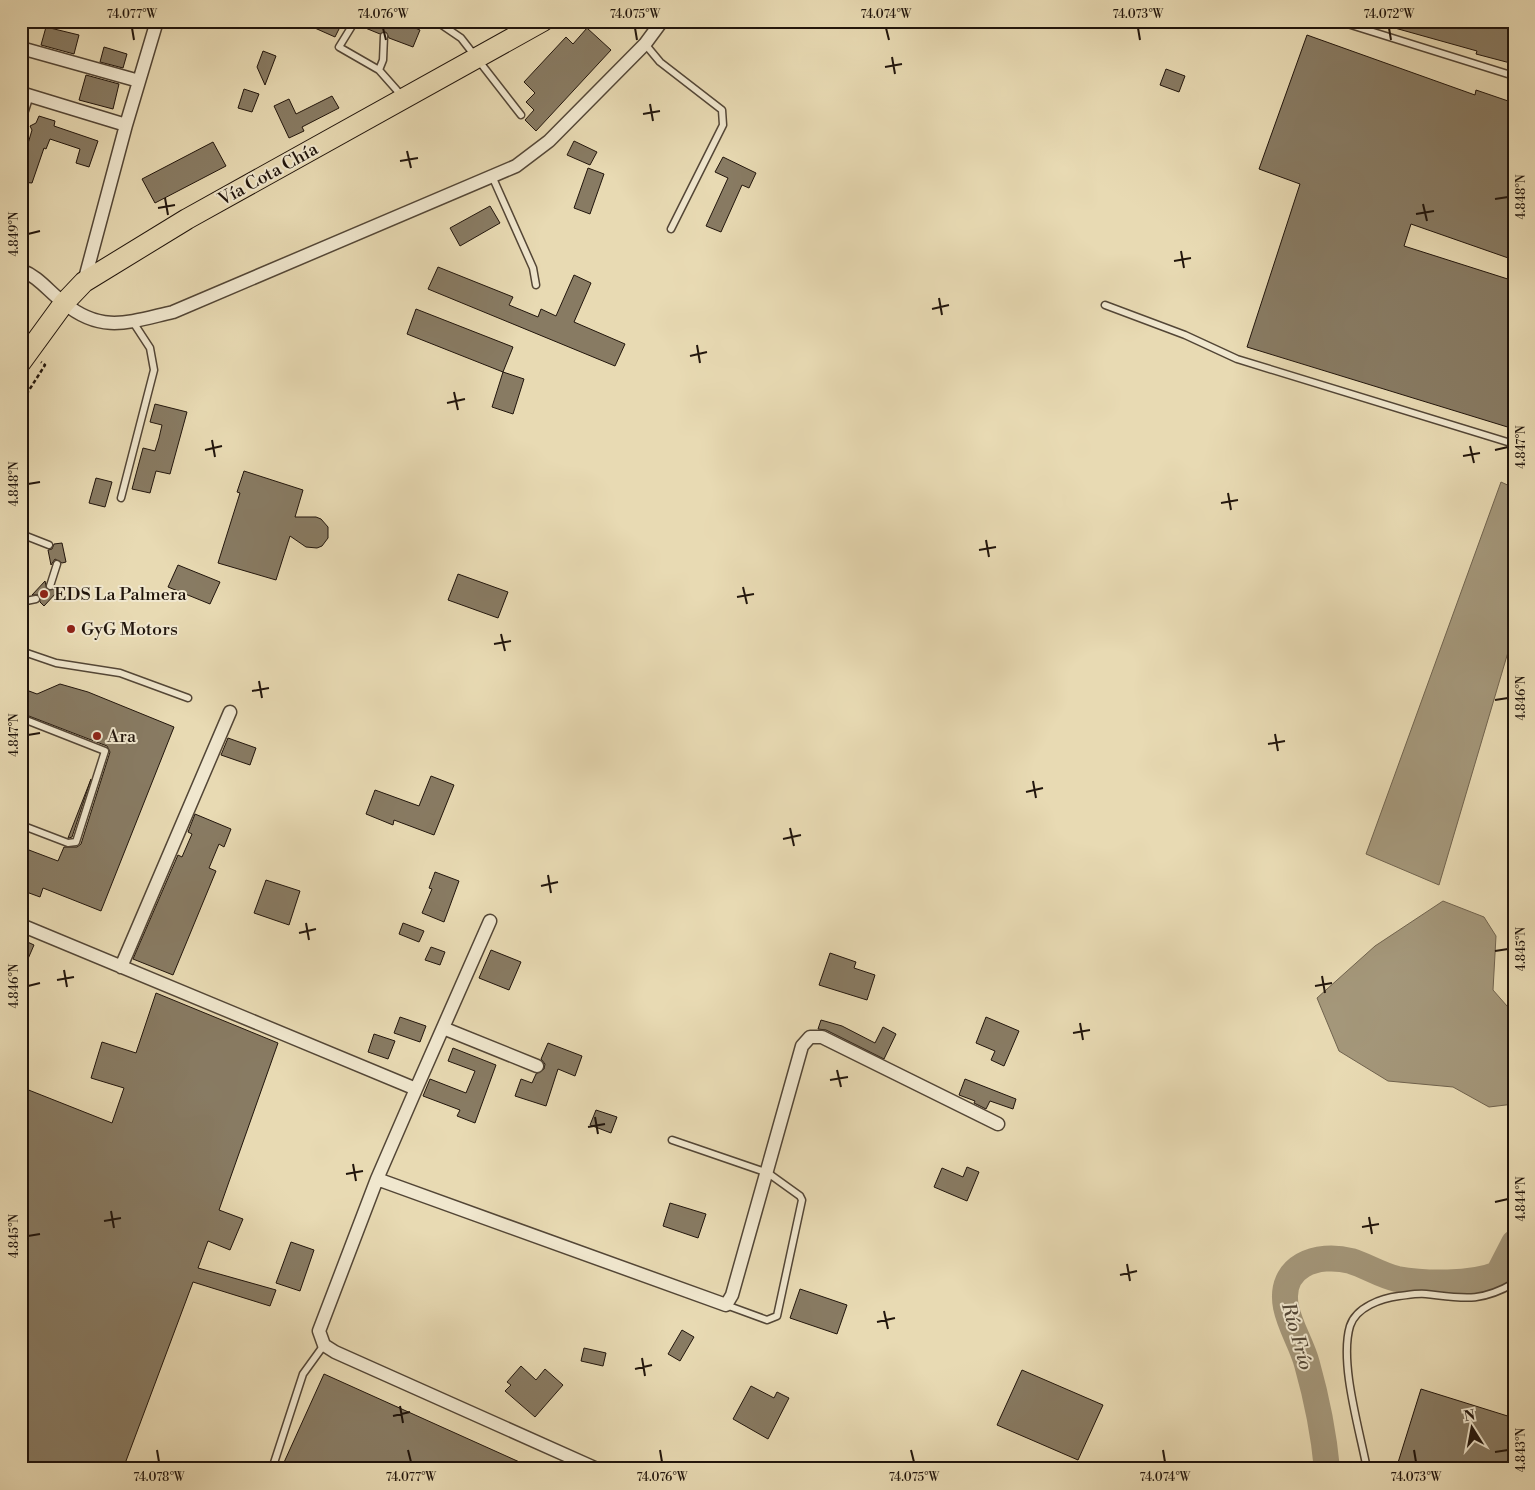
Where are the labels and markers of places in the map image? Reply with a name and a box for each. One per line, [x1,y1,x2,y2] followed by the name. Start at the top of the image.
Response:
[54,583,188,606] place label: EDS La Palmera
[38,588,50,600] marker: EDS La Palmera
[81,618,178,641] place label: GyG Motors
[65,623,77,635] marker: GyG Motors
[106,725,137,748] place label: Ara
[91,730,103,742] marker: Ara

